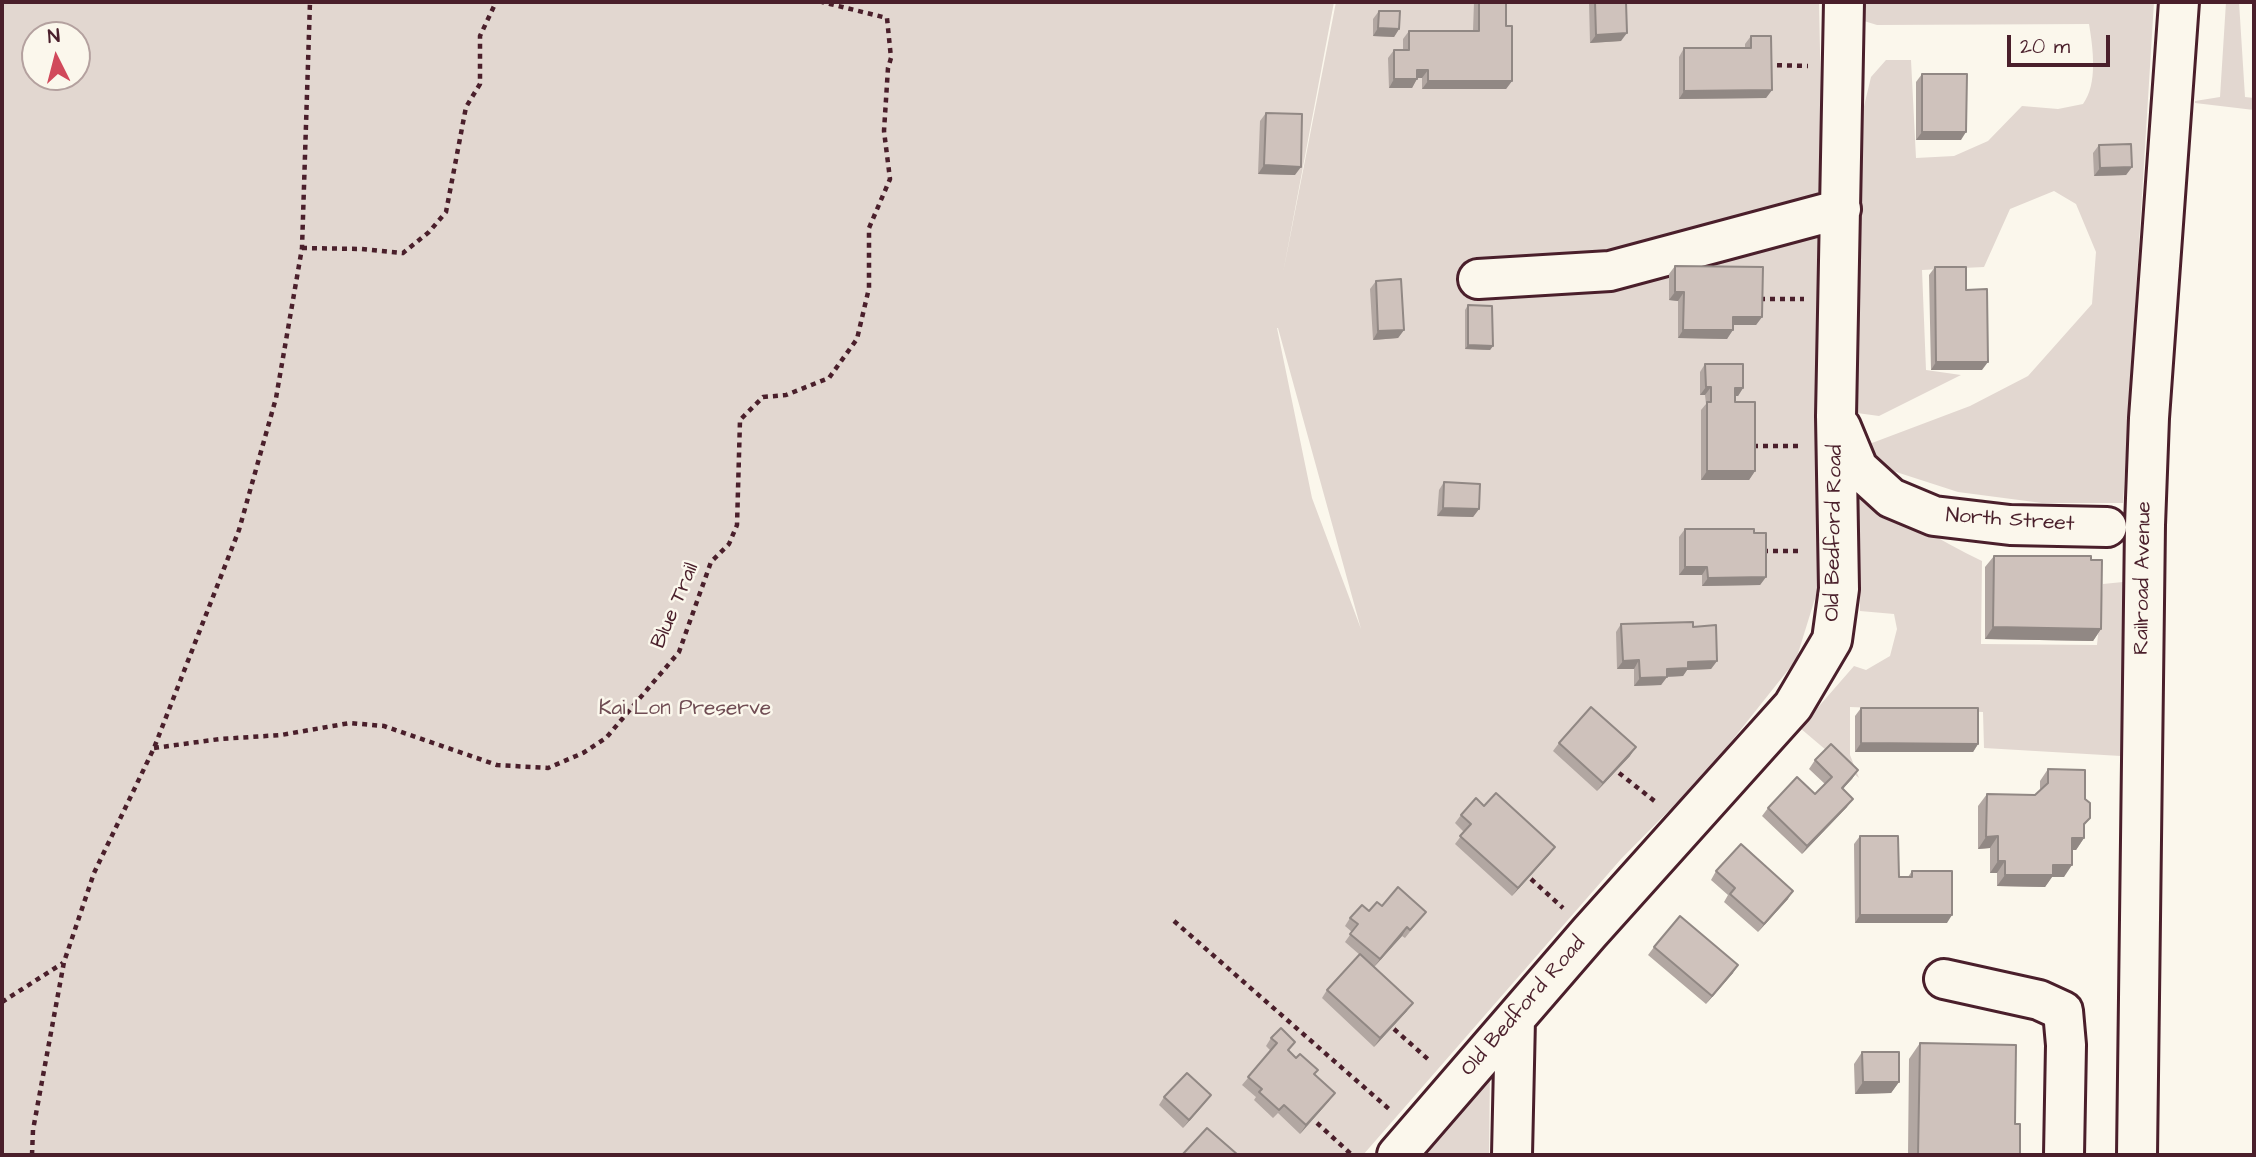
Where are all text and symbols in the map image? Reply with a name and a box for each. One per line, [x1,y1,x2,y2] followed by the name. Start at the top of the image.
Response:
[21,21,91,91] north arrow
[2011,21,2114,65] scale bar
[47,23,61,51] text: N
[2020,32,2070,61] text: 20 m
[1821,444,1849,622] street label: Old Bedford Road
[2130,501,2158,655] street label: Railroad Avenue
[1945,504,2075,538] street label: North Street
[647,559,705,653] street label: Blue Trail
[599,697,771,723] park label: Kai Lon Preserve
[1456,932,1592,1082] street label: Old Bedford Road

